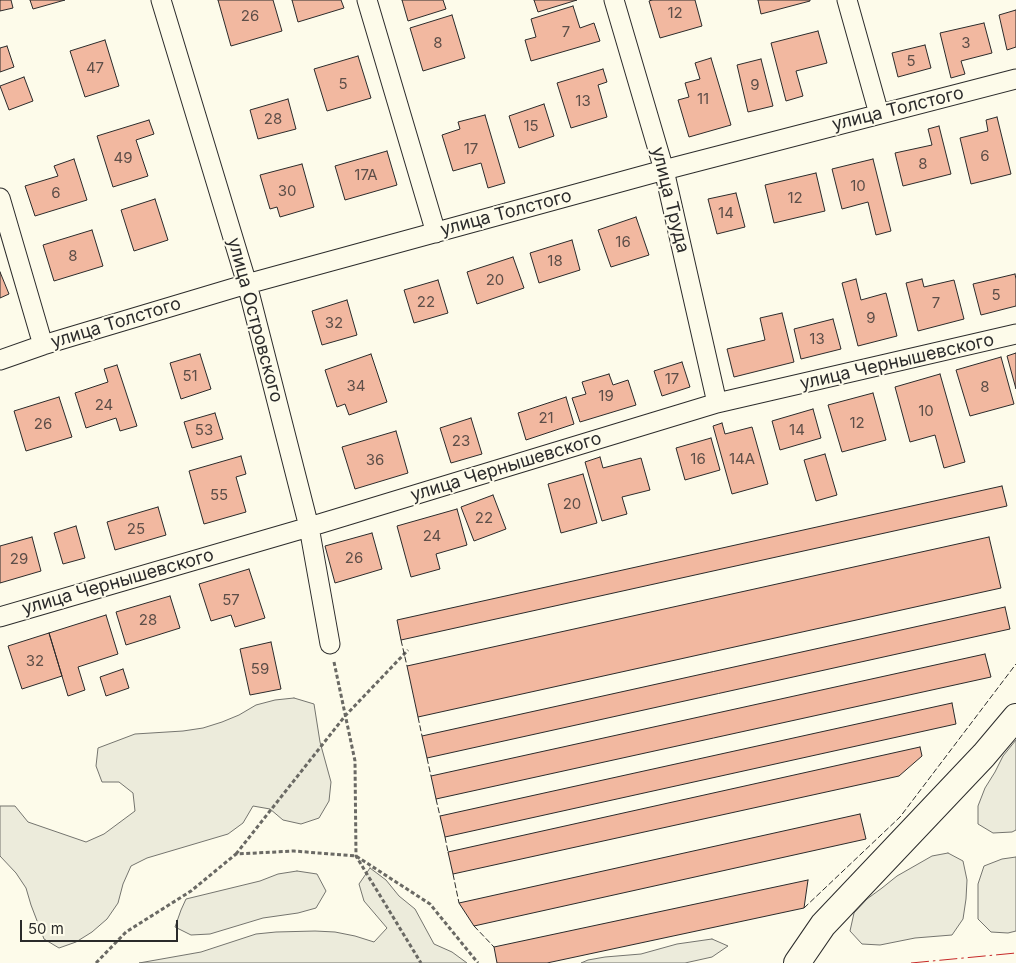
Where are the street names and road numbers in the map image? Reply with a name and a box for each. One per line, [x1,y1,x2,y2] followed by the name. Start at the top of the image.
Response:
[830,82,966,136] street label: улица Толстого
[646,145,694,255] street label: улица Труда
[438,185,574,241] street label: улица Толстого
[223,235,287,405] street label: улица Островского
[48,293,184,353] street label: улица Толстого
[798,329,996,395] street label: улица Чернышевского
[408,428,604,506] street label: улица Чернышевского
[20,544,216,620] street label: улица Чернышевского

